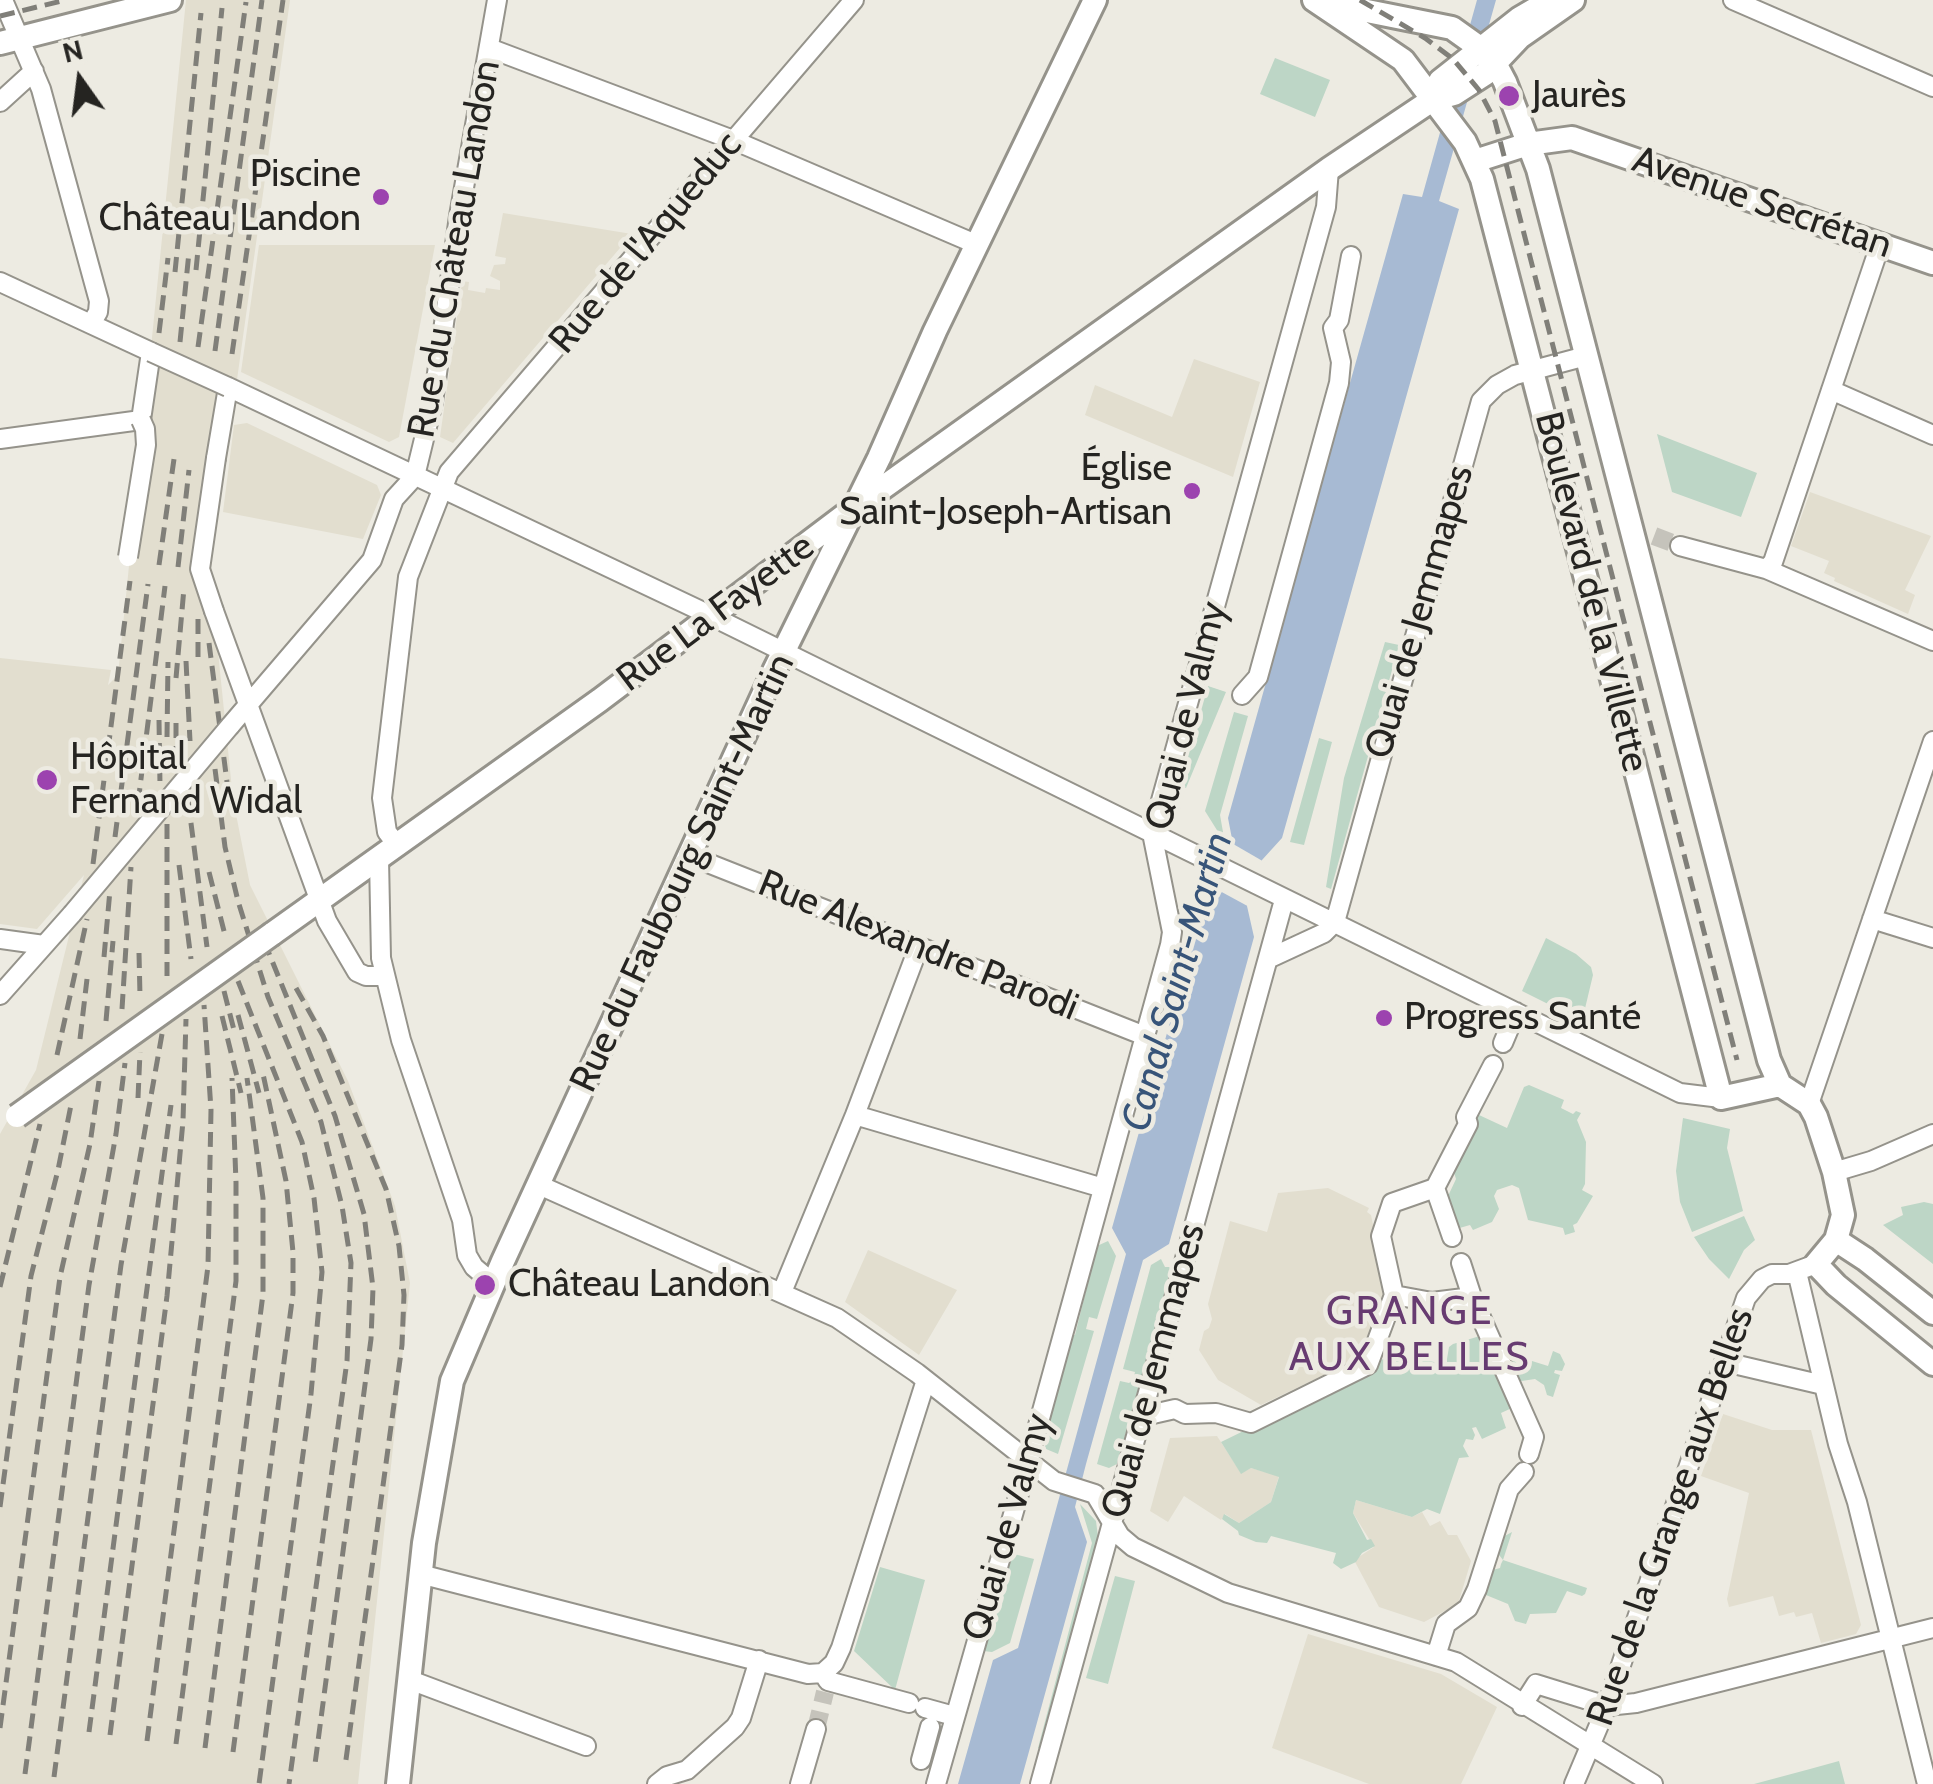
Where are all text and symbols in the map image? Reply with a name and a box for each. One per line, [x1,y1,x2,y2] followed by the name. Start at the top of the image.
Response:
[30,30,130,130] north arrow
[59,32,86,70] text: N
[399,57,511,441] street label: Rue du Château Landon
[1532,73,1626,119] place label: Jaurès
[1496,83,1522,109] marker: Jaurès
[540,123,752,363] street label: Rue de l'Aqueduc
[1626,137,1898,269] street label: Avenue Secrétan
[99,152,361,242] place label: Piscine Château Landon
[370,186,392,208] marker: Piscine Château Landon
[1524,407,1658,777] street label: Boulevard de la Villette
[839,446,1172,536] place label: Église Saint-Joseph-Artisan
[1356,460,1484,764] street label: Quai de Jemmapes
[1181,480,1203,502] marker: Église Saint-Joseph-Artisan
[609,524,823,702] street label: Rue La Fayette
[1137,597,1237,835] street label: Quai de Valmy
[561,647,805,1099] street label: Rue du Faubourg Saint-Martin
[70,735,302,824] place label: Hôpital Fernand Widal
[34,767,60,793] marker: Hôpital Fernand Widal
[1112,827,1244,1137] water label: Canal Saint-Martin
[752,861,1084,1031] street label: Rue Alexandre Parodi
[1404,995,1641,1041] place label: Progress Santé
[1373,1007,1395,1029] marker: Progress Santé
[1093,1219,1215,1523] street label: Quai de Jemmapes
[508,1262,770,1308] place label: Château Landon
[472,1272,498,1298] marker: Château Landon
[1289,1288,1531,1382] district label: GRANGE AUX BELLES
[1578,1302,1764,1732] street label: Rue de la Grange aux Belles
[954,1408,1062,1646] street label: Quai de Valmy

